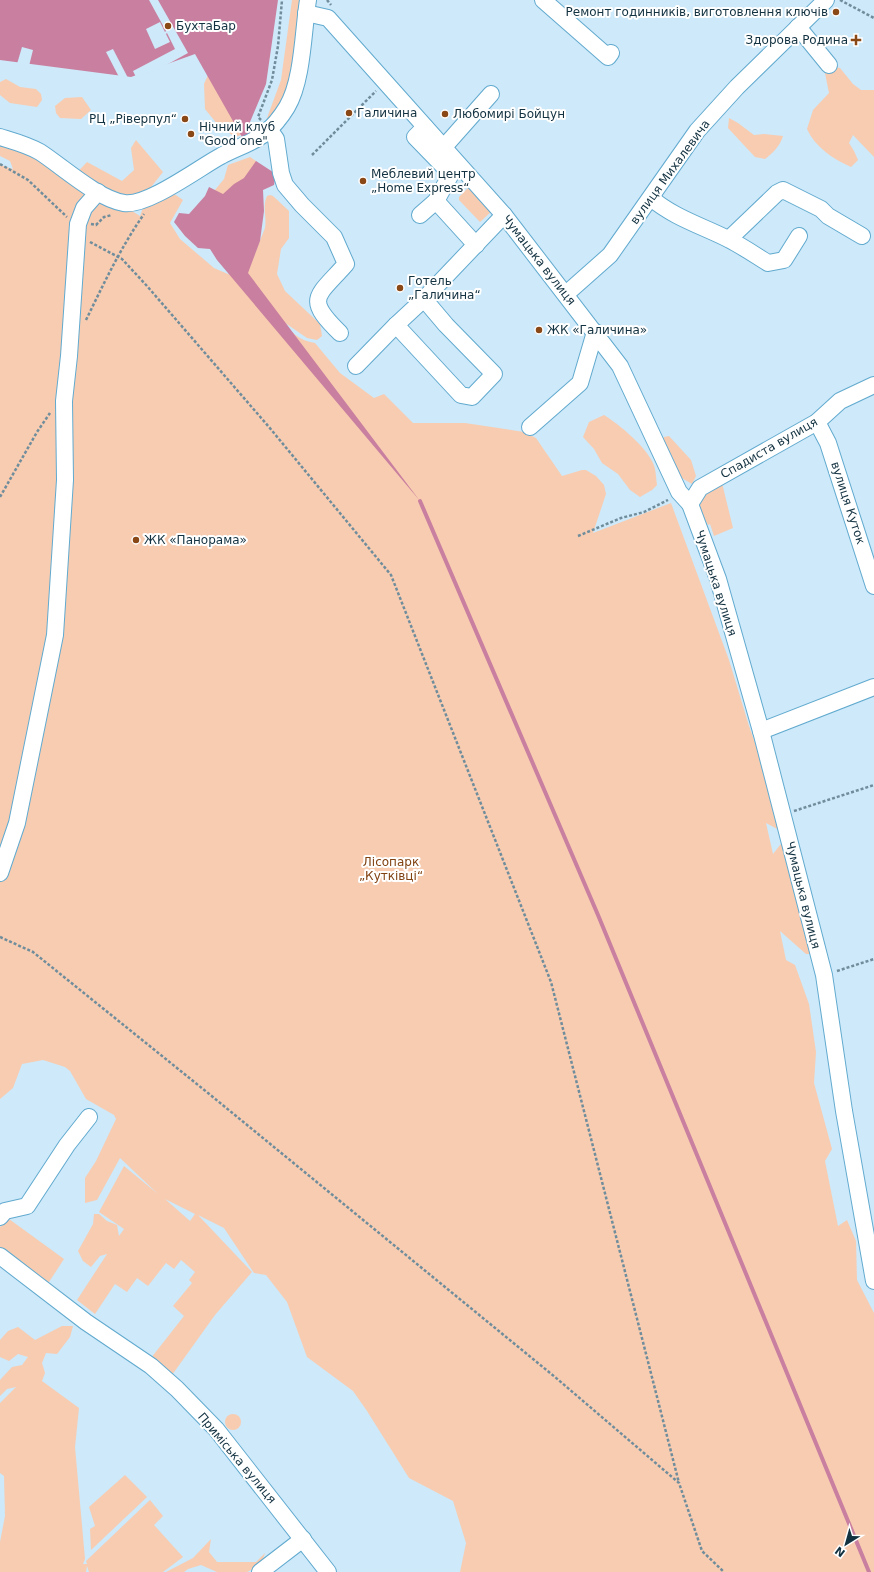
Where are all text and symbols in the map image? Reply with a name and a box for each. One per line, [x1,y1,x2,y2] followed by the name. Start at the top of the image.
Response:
[566,5,828,19] place label: Ремонт годинників, виготовлення ключів
[831,7,841,17] marker: Ремонт годинників, виготовлення ключів
[176,19,236,33] place label: БухтаБар
[163,21,173,31] marker: БухтаБар
[746,33,848,47] place label: Здорова Родина
[851,35,861,45] marker: Здорова Родина
[357,106,417,120] place label: Галичина
[453,107,565,121] place label: Любомирі Бойцун
[344,108,354,118] marker: Галичина
[440,109,450,119] marker: Любомирі Бойцун
[89,112,177,126] place label: РЦ „Ріверпул“
[180,114,190,124] marker: РЦ „Ріверпул“
[627,117,713,227] street label: вулиця Михалевича
[199,120,275,148] place label: Нічний клуб "Good one"
[186,129,196,139] marker: Нічний клуб "Good one"
[371,167,476,195] place label: Меблевий центр „Home Express“
[358,176,368,186] marker: Меблевий центр „Home Express“
[499,212,579,308] street label: Чумацька вулиця
[408,274,481,302] place label: Готель „Галичина“
[395,283,405,293] marker: Готель „Галичина“
[547,323,647,337] place label: ЖК «Галичина»
[534,325,544,335] marker: ЖК «Галичина»
[718,415,820,481] street label: Спадиста вулиця
[828,460,868,546] street label: вулиця Куток
[692,528,740,638] street label: Чумацька вулиця
[144,533,247,547] place label: ЖК «Панорама»
[131,535,141,545] marker: ЖК «Панорама»
[783,840,823,950] street label: Чумацька вулиця
[359,855,423,883] park label: Лісопарк „Кутківці“
[195,1410,279,1506] street label: Приміська вулиця
[826,1524,866,1564] north arrow
[833,1544,848,1560] text: N

